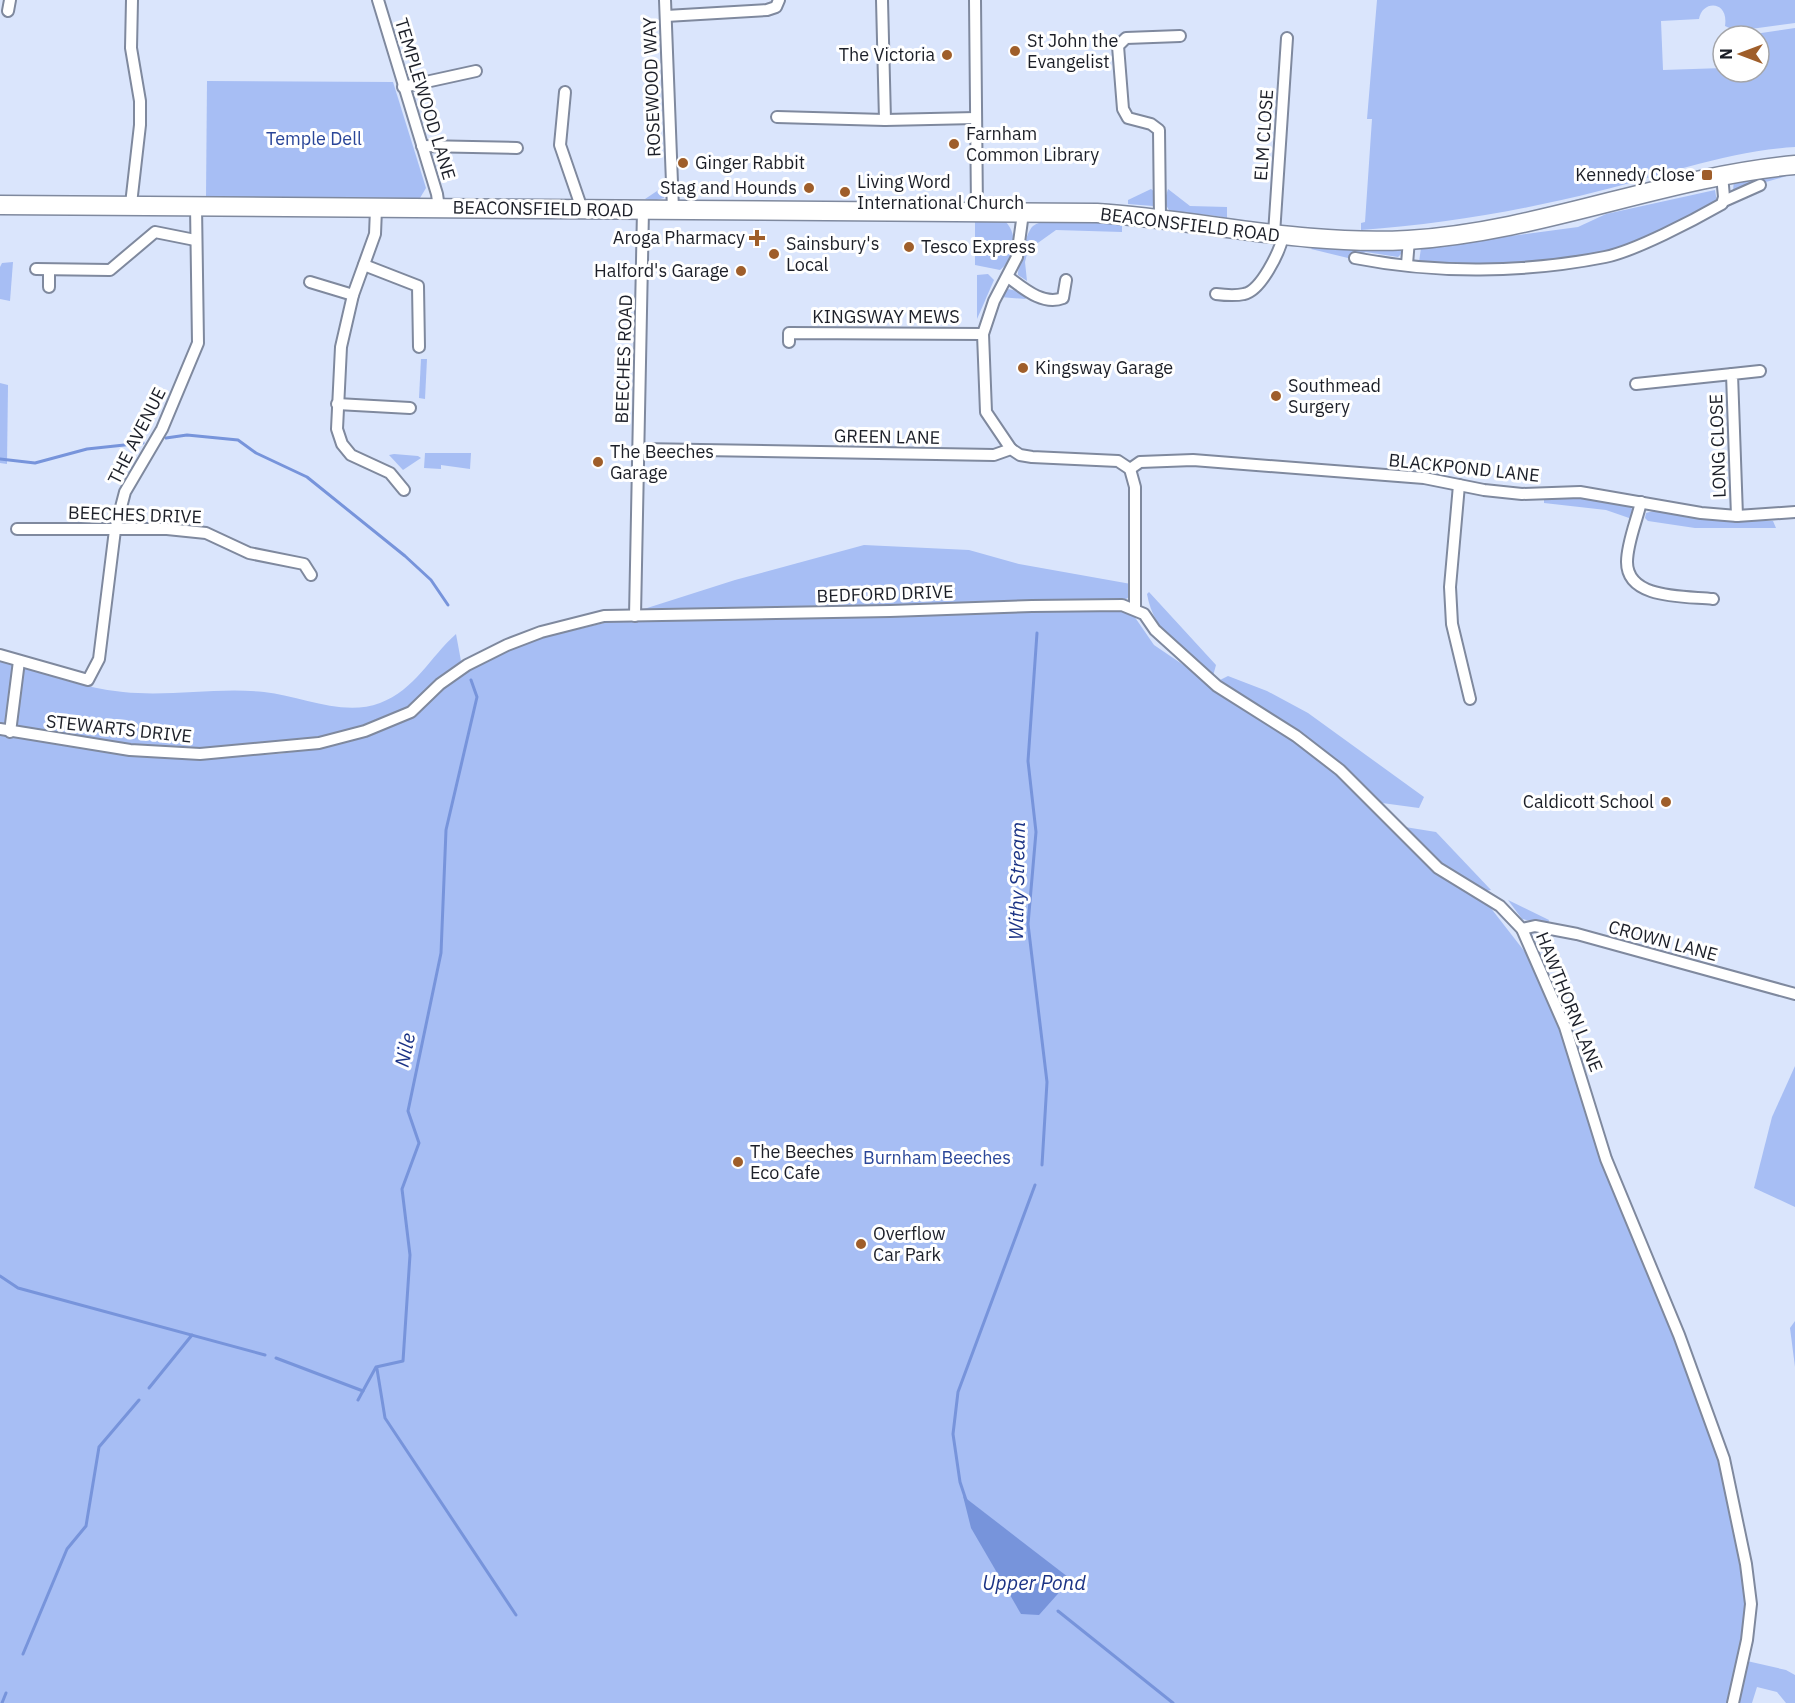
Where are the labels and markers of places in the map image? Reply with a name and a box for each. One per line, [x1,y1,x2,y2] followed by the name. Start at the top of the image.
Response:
[1027,29,1119,73] place label: St John the Evangelist
[839,43,935,66] place label: The Victoria
[1008,44,1022,58] marker: St John the Evangelist
[940,48,954,62] marker: The Victoria
[966,122,1099,166] place label: Farnham Common Library
[947,137,961,151] marker: Farnham Common Library
[695,151,805,174] place label: Ginger Rabbit
[676,156,690,170] marker: Ginger Rabbit
[1575,163,1695,186] place label: Kennedy Close
[1700,168,1714,182] marker: Kennedy Close
[857,170,1024,214] place label: Living Word International Church
[660,176,797,199] place label: Stag and Hounds
[802,181,816,195] marker: Stag and Hounds
[838,185,852,199] marker: Living Word International Church
[613,226,745,249] place label: Aroga Pharmacy
[750,231,764,245] marker: Aroga Pharmacy
[786,232,879,276] place label: Sainsbury's Local
[921,235,1036,258] place label: Tesco Express
[902,240,916,254] marker: Tesco Express
[767,247,781,261] marker: Sainsbury's Local
[594,259,729,282] place label: Halford's Garage
[734,264,748,278] marker: Halford's Garage
[1035,356,1173,379] place label: Kingsway Garage
[1016,361,1030,375] marker: Kingsway Garage
[1288,374,1381,418] place label: Southmead Surgery
[1269,389,1283,403] marker: Southmead Surgery
[610,440,714,484] place label: The Beeches Garage
[591,455,605,469] marker: The Beeches Garage
[1523,790,1654,813] place label: Caldicott School
[1659,795,1673,809] marker: Caldicott School
[750,1140,854,1184] place label: The Beeches Eco Cafe
[731,1155,745,1169] marker: The Beeches Eco Cafe
[873,1222,946,1266] place label: Overflow Car Park
[854,1237,868,1251] marker: Overflow Car Park

